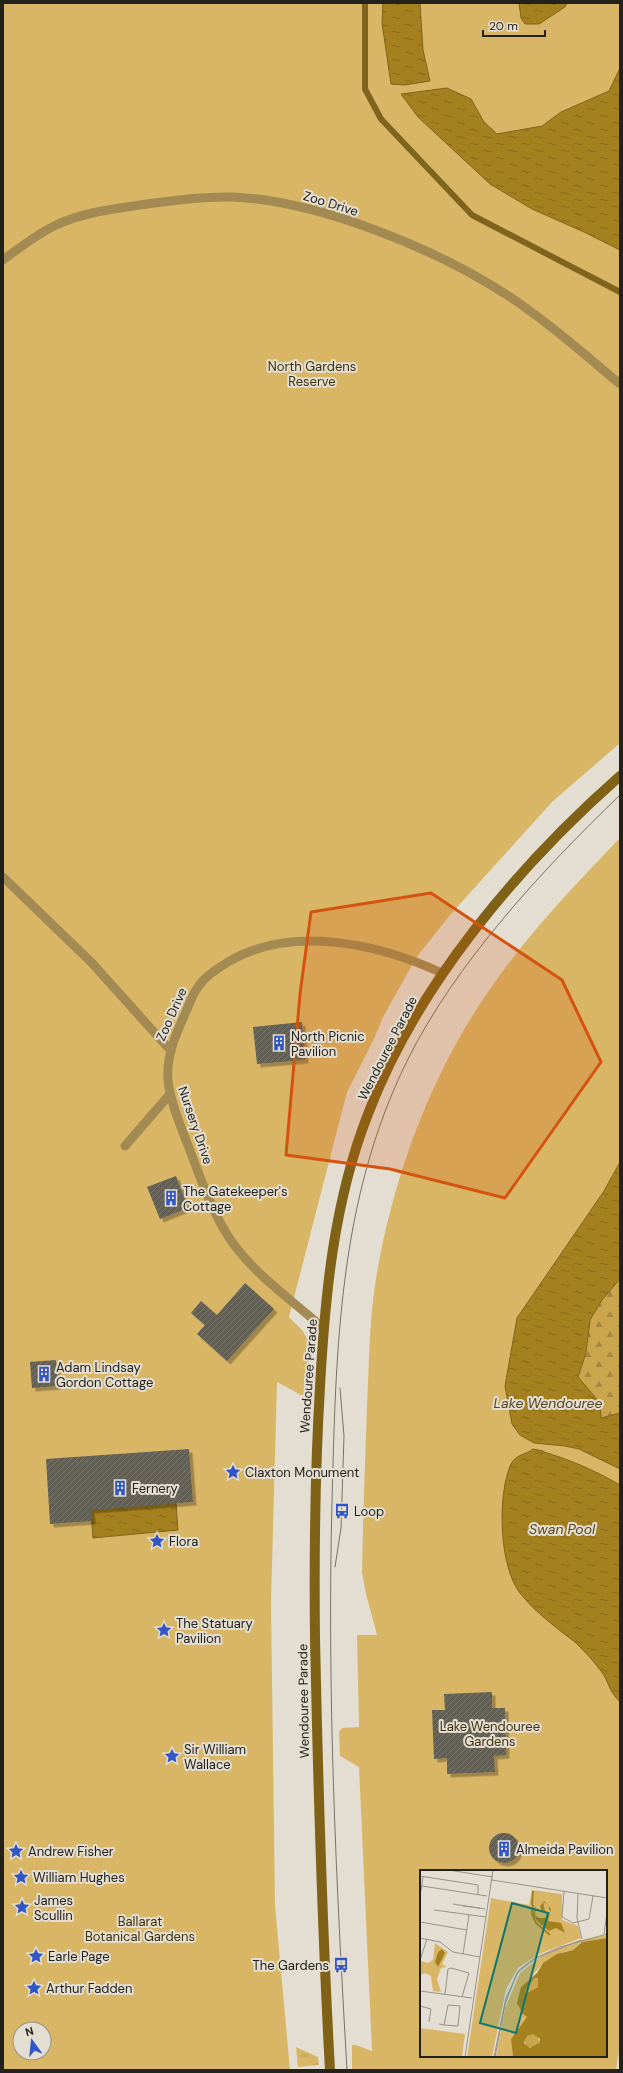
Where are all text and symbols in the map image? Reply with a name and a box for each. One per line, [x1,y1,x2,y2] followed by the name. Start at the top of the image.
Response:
[483,12,545,38] scale bar
[489,18,518,34] text: 20 m
[301,187,360,220] street label: Zoo Drive
[268,358,356,390] park label: North Gardens Reserve
[152,985,191,1044] street label: Zoo Drive
[354,993,421,1103] street label: Wendouree Parade
[291,1028,365,1060] place label: North Picnic Pavilion
[270,1034,288,1052] building icon: North Picnic Pavilion
[174,1084,217,1166] street label: Nursery Drive
[183,1183,287,1215] place label: The Gatekeeper's Cottage
[162,1189,180,1207] building icon: The Gatekeeper's Cottage
[296,1318,321,1434] street label: Wendouree Parade
[56,1359,153,1391] place label: Adam Lindsay Gordon Cottage
[35,1365,53,1383] building icon: Adam Lindsay Gordon Cottage
[494,1394,602,1412] water label: Lake Wendouree
[224,1463,242,1481] place icon: Claxton Monument
[245,1464,359,1481] place label: Claxton Monument
[111,1479,129,1497] building icon: Fernery
[132,1480,178,1497] place label: Fernery
[333,1502,351,1520] bus stop icon: Loop
[354,1503,384,1520] place label: Loop
[529,1520,596,1538] water label: Swan Pool
[148,1532,166,1550] place icon: Flora
[169,1533,198,1550] place label: Flora
[176,1615,253,1647] place label: The Statuary Pavilion
[155,1621,173,1639] place icon: The Statuary Pavilion
[294,1644,313,1758] street label: Wendouree Parade
[440,1718,540,1750] park label: Lake Wendouree Gardens
[184,1741,246,1773] place label: Sir William Wallace
[163,1747,181,1765] place icon: Sir William Wallace
[495,1840,513,1858] building icon: Almeida Pavilion
[516,1841,614,1858] place label: Almeida Pavilion
[7,1842,25,1860] place icon: Andrew Fisher
[28,1843,114,1860] place label: Andrew Fisher
[12,1868,30,1886] place icon: William Hughes
[33,1869,125,1886] place label: William Hughes
[420,1870,607,2057] inset map
[34,1892,73,1924] place label: James Scullin
[13,1898,31,1916] place icon: James Scullin
[85,1913,195,1945] park label: Ballarat Botanical Gardens
[27,1947,45,1965] place icon: Earle Page
[48,1948,110,1965] place label: Earle Page
[332,1956,350,1974] bus stop icon: The Gardens
[252,1957,329,1974] place label: The Gardens
[25,1979,43,1997] place icon: Arthur Fadden
[46,1980,132,1997] place label: Arthur Fadden
[12,2021,52,2061] north arrow
[24,2024,35,2039] text: N

